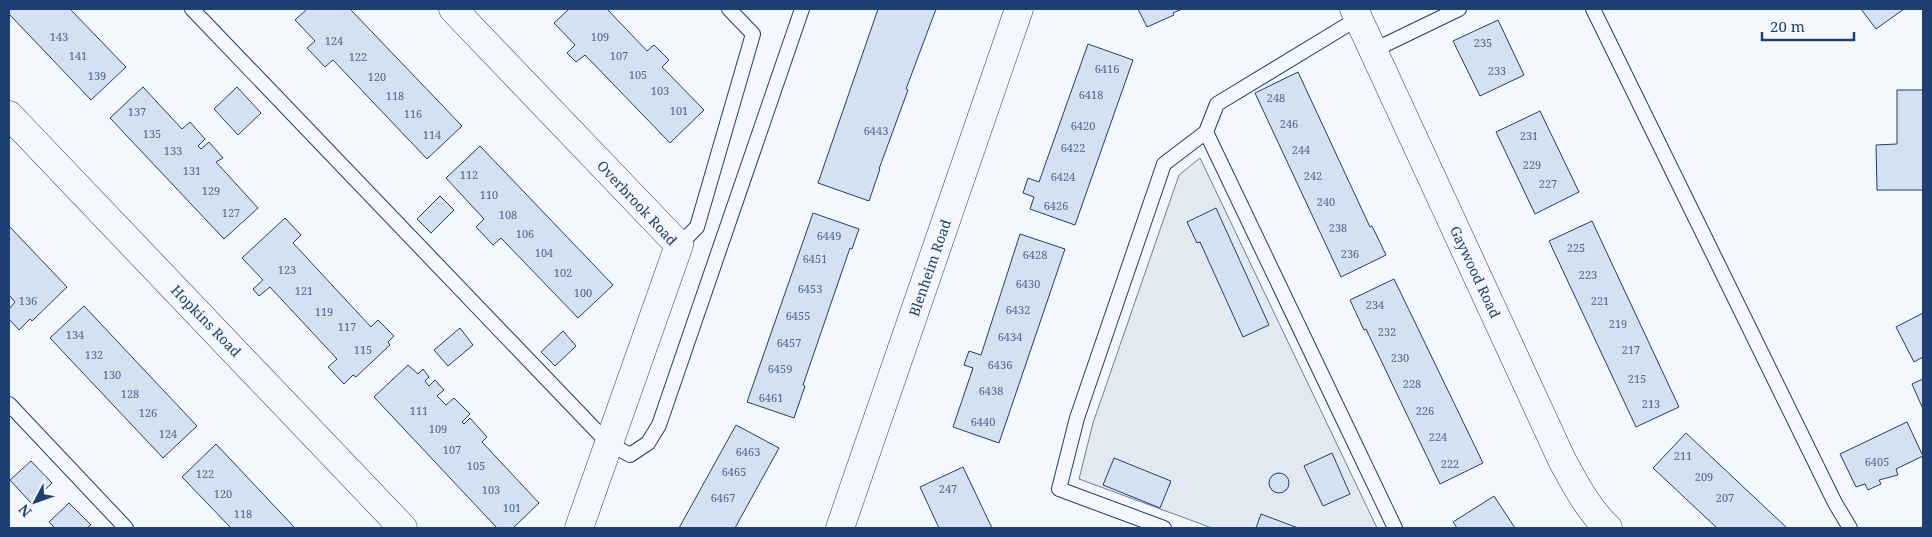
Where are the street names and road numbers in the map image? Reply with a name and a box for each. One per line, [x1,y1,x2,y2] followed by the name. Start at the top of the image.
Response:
[593,156,682,249] street label: Overbrook Road
[904,216,955,319] street label: Blenheim Road
[1446,223,1505,321] street label: Gaywood Road
[167,281,246,361] street label: Hopkins Road

